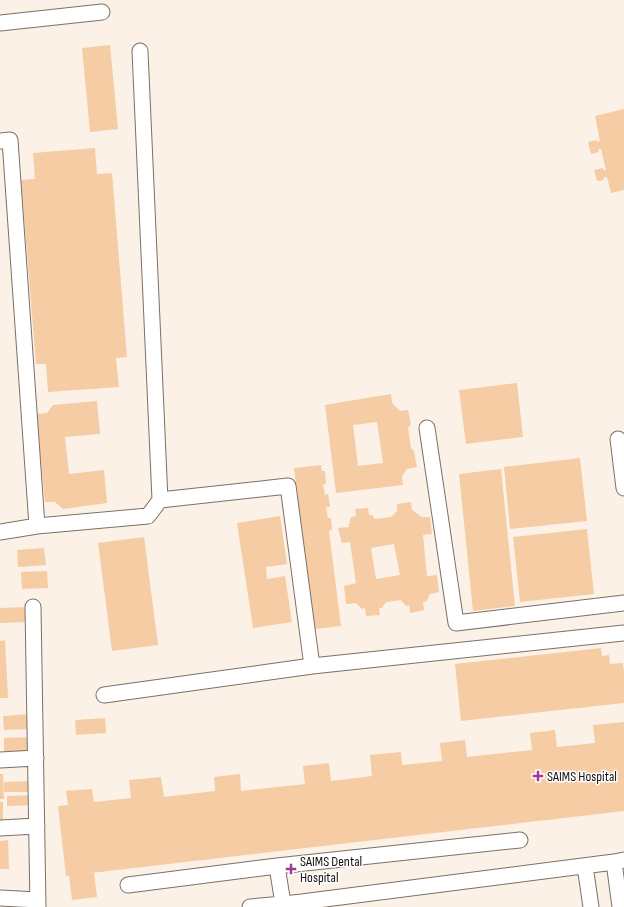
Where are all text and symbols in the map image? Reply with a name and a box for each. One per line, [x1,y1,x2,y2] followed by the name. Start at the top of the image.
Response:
[547,768,617,785] place label: SAIMS Hospital
[532,770,544,782] marker: SAIMS Hospital
[300,853,362,886] place label: SAIMS Dental Hospital
[285,863,297,875] marker: SAIMS Dental Hospital

